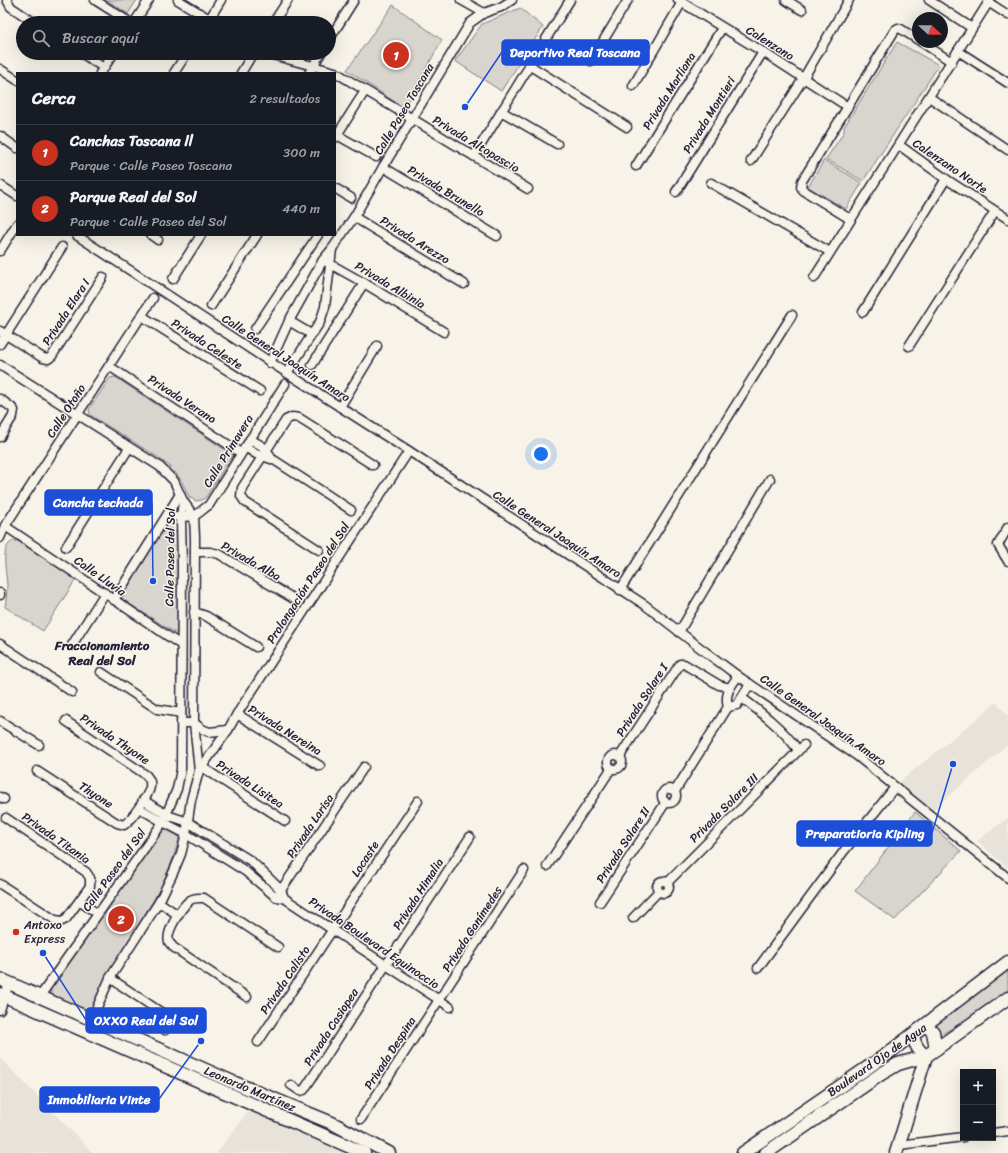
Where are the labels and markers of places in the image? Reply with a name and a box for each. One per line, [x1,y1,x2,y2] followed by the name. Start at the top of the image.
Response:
[383,40,409,70] pin: 1
[502,40,649,65] callout: Deportivo Real Toscana
[45,490,152,515] callout: Cancha techada
[797,821,932,846] callout: Preparatioria Kipling
[108,904,134,934] pin: 2
[23,914,66,950] place label: Antoxo Express
[11,927,21,937] marker: Antoxo Express
[86,1008,206,1033] callout: OXXO Real del Sol
[40,1087,159,1112] callout: Inmobiliaria Vinte

